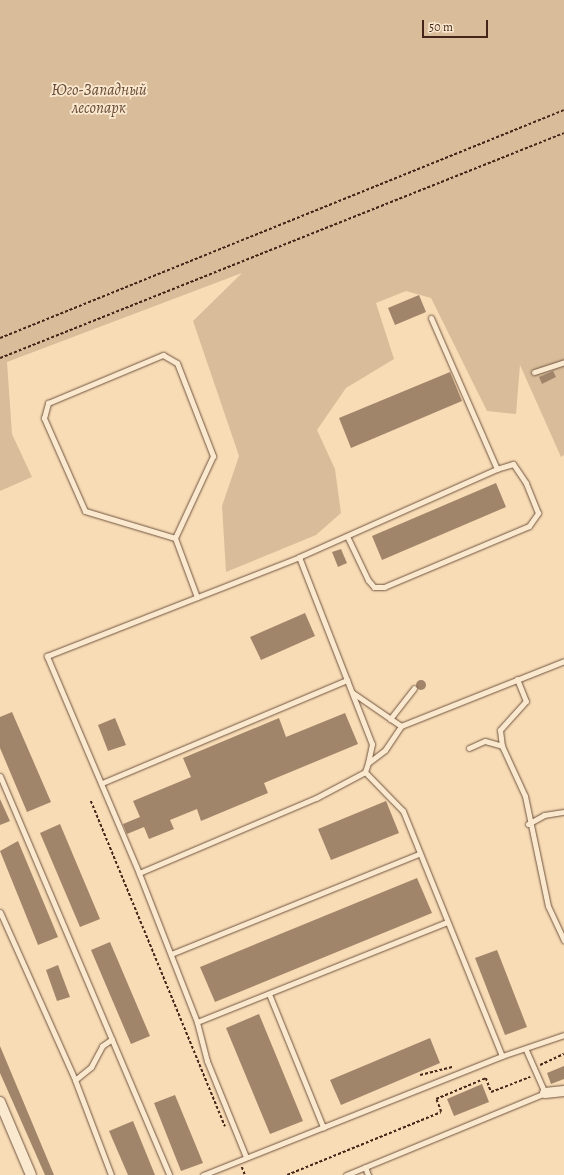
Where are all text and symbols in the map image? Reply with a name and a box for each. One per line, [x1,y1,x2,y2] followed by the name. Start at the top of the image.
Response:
[424,12,490,38] scale bar
[429,19,453,35] text: 50 m
[51,80,147,118] park label: Юго-Западный лесопарк

